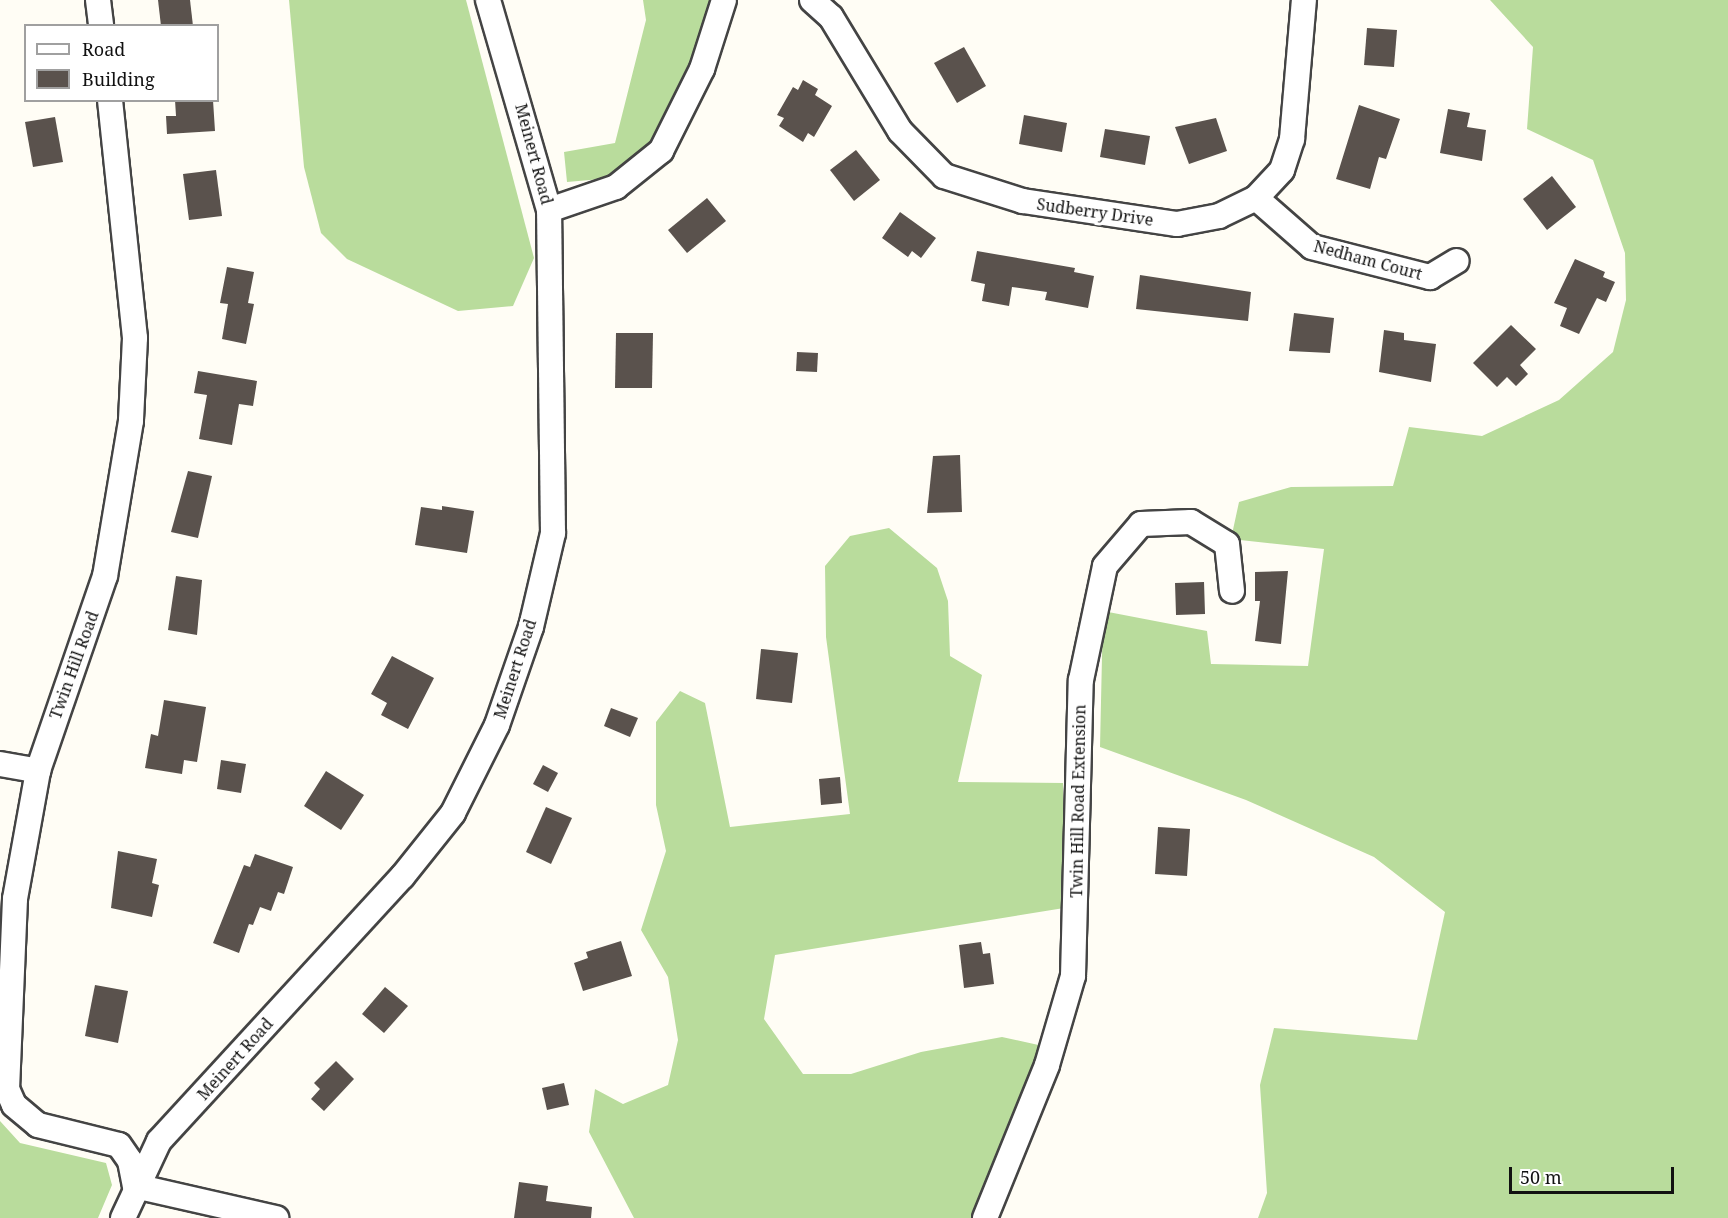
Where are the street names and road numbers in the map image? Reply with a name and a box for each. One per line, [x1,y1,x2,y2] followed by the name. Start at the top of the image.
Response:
[511,102,557,206] street label: Meinert Road
[1036,194,1154,230] street label: Sudberry Drive
[1312,236,1424,284] street label: Nedham Court
[46,608,102,722] street label: Twin Hill Road
[490,617,540,721] street label: Meinert Road
[1067,704,1089,898] street label: Twin Hill Road Extension
[193,1014,277,1104] street label: Meinert Road

